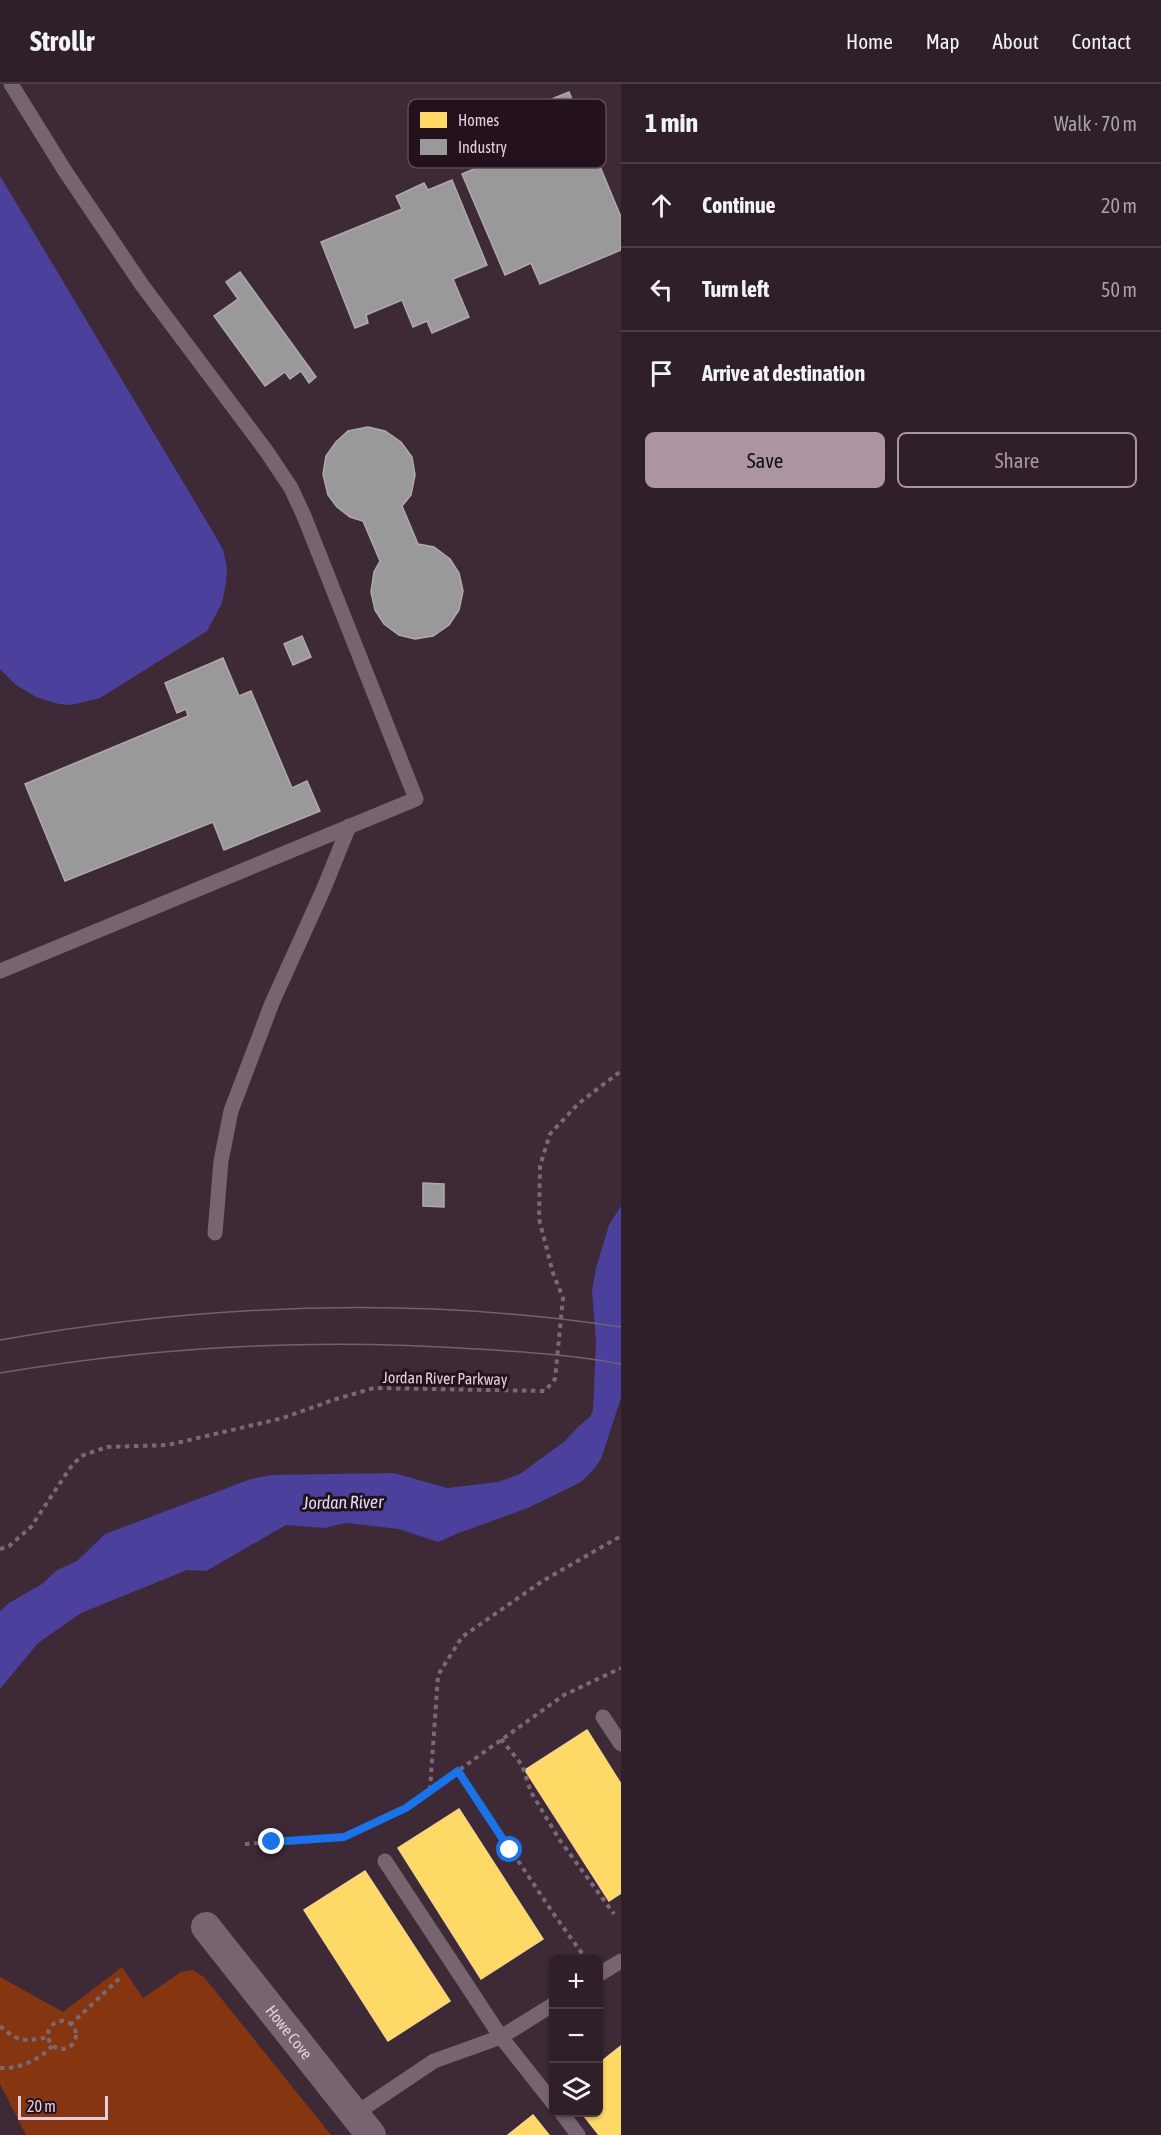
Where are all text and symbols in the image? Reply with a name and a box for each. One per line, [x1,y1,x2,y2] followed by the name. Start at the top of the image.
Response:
[30,25,94,57] text: Strollr
[846,29,893,53] text: Home
[926,29,960,53] text: Map
[993,29,1039,53] text: About
[1072,29,1131,53] text: Contact
[408,99,606,168] legend
[645,108,698,138] text: 1 min
[458,111,500,129] text: Homes
[1054,112,1137,135] text: Walk · 70 m
[458,138,507,157] text: Industry
[645,189,678,222] icon: ahead
[702,192,776,218] text: Continue
[1101,194,1137,217] text: 20 m
[645,273,678,306] icon: left
[702,276,769,302] text: Turn left
[1101,278,1137,301] text: 50 m
[645,357,678,390] icon: arrive
[702,360,865,386] text: Arrive at destination
[645,432,885,488] button: Save
[897,432,1137,488] button: Share
[382,1368,508,1389] street label: Jordan River Parkway
[301,1491,384,1513] water label: Jordan River
[258,1828,284,1854] route end
[496,1836,522,1862] route start
[549,1955,603,2117] map controls
[549,1955,603,2009] button: +
[262,2001,316,2063] street label: Howe Cove
[549,2009,603,2063] button: −
[549,2063,603,2117] button: layers
[18,2093,108,2120] scale bar
[27,2097,56,2115] text: 20 m

